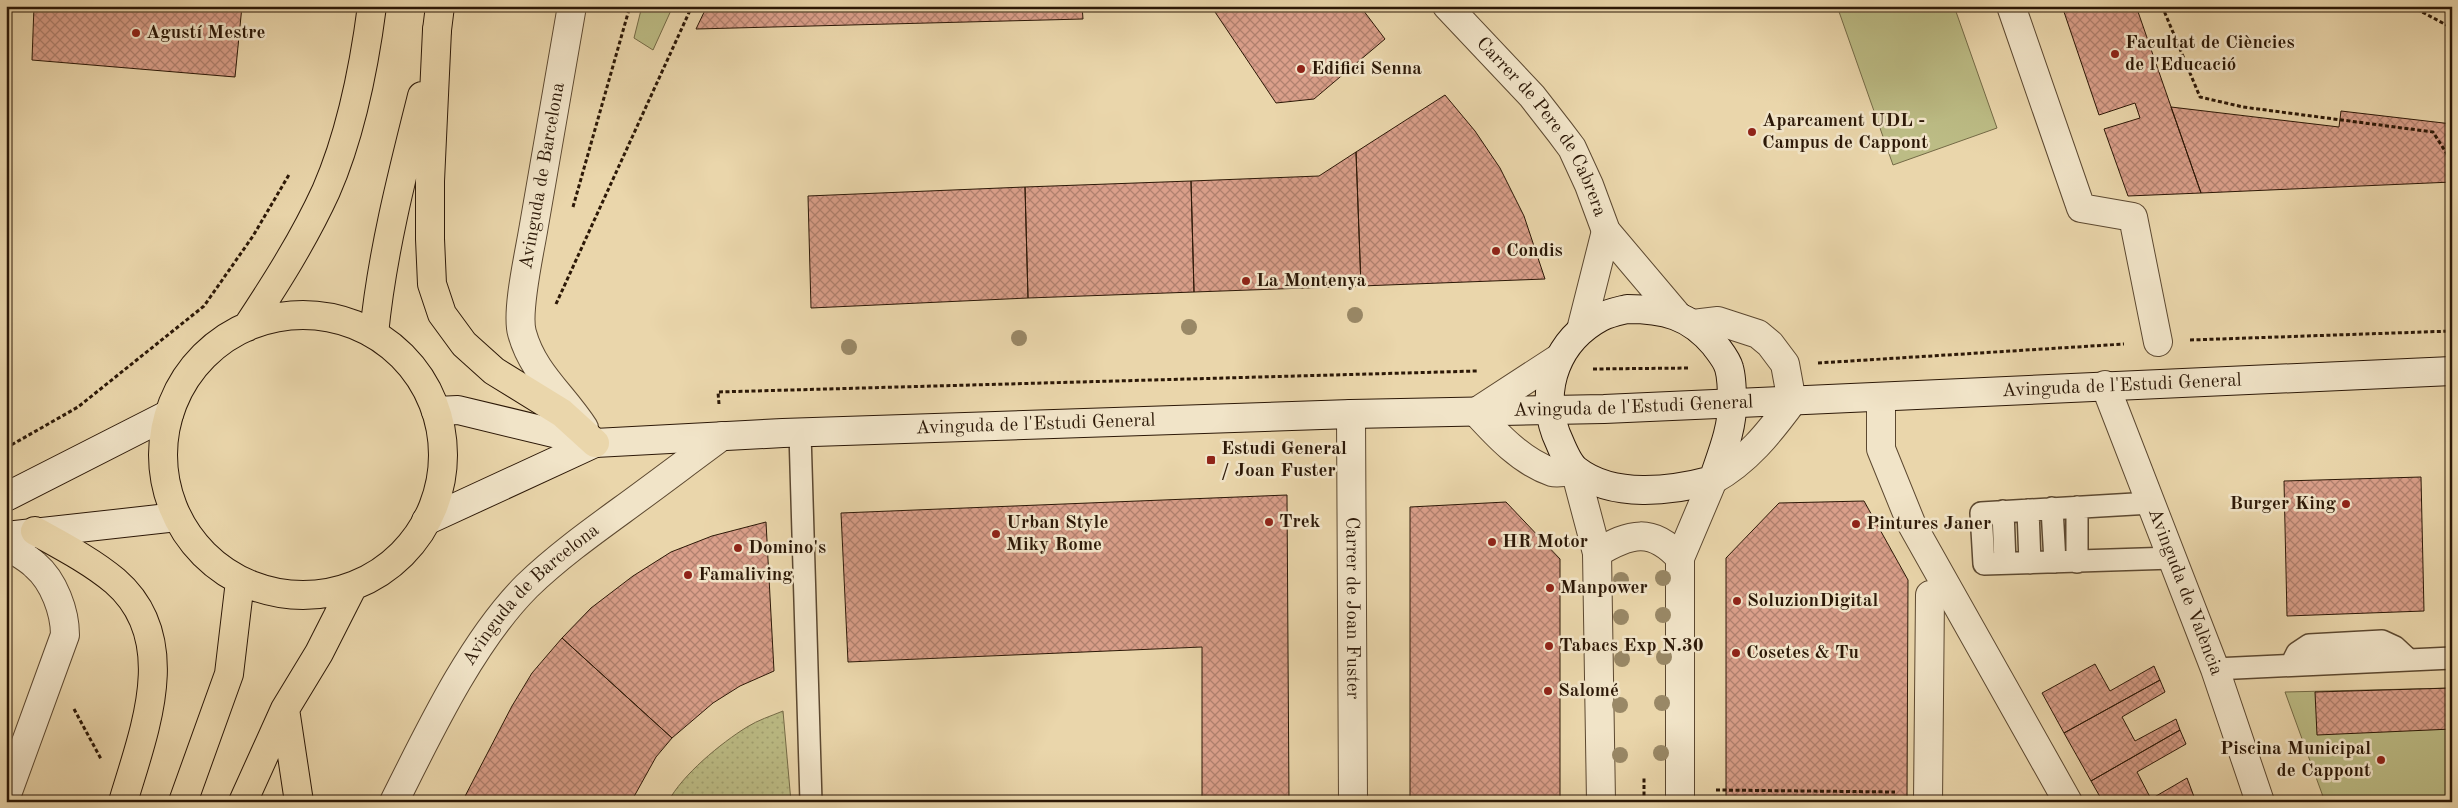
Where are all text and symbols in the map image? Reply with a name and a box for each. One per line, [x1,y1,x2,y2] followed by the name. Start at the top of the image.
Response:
[146,24,266,43] place label: Agustí Mestre
[130,27,142,39] marker: Agustí Mestre
[1472,34,1609,220] street label: Carrer de Pere de Cabrera
[2125,34,2295,75] place label: Facultat de Ciències de l'Educació
[2109,48,2121,60] marker: Facultat de Ciències de l'Educació
[1311,60,1422,79] place label: Edifici Senna
[1295,63,1307,75] marker: Edifici Senna
[517,81,569,271] street label: Avinguda de Barcelona
[1762,112,1928,153] place label: Aparcament UDL - Campus de Cappont
[1746,126,1758,138] marker: Aparcament UDL - Campus de Cappont
[1506,242,1563,261] place label: Condis
[1490,245,1502,257] marker: Condis
[1256,272,1366,291] place label: La Montenya
[1240,275,1252,287] marker: La Montenya
[2002,371,2242,401] street label: Avinguda de l'Estudi General
[1513,393,1754,420] street label: Avinguda de l'Estudi General
[915,411,1156,438] street label: Avinguda de l'Estudi General
[1221,440,1347,481] place label: Estudi General / Joan Fuster
[1205,454,1217,466] marker: Estudi General / Joan Fuster
[2229,495,2336,514] place label: Burger King
[2340,498,2352,510] marker: Burger King
[2144,506,2226,678] street label: Avinguda de València
[1279,513,1321,532] place label: Trek
[1006,514,1108,555] place label: Urban Style Miky Rome
[1866,515,1991,534] place label: Pintures Janer
[1263,516,1275,528] marker: Trek
[1342,517,1362,700] street label: Carrer de Joan Fuster
[1850,518,1862,530] marker: Pintures Janer
[459,520,603,669] street label: Avinguda de Barcelona
[990,528,1002,540] marker: Urban Style Miky Rome
[1502,533,1588,552] place label: HR Motor
[1486,536,1498,548] marker: HR Motor
[748,539,826,558] place label: Domino's
[732,542,744,554] marker: Domino's
[698,566,793,585] place label: Famaliving
[682,569,694,581] marker: Famaliving
[1560,579,1648,598] place label: Manpower
[1544,582,1556,594] marker: Manpower
[1747,592,1878,611] place label: SoluzionDigital
[1731,595,1743,607] marker: SoluzionDigital
[1559,637,1704,656] place label: Tabacs Exp N.30
[1543,640,1555,652] marker: Tabacs Exp N.30
[1746,644,1859,663] place label: Cosetes & Tu
[1730,647,1742,659] marker: Cosetes & Tu
[1558,682,1619,701] place label: Salomé
[1542,685,1554,697] marker: Salomé
[2220,740,2371,781] place label: Piscina Municipal de Cappont
[2375,754,2387,766] marker: Piscina Municipal de Cappont

